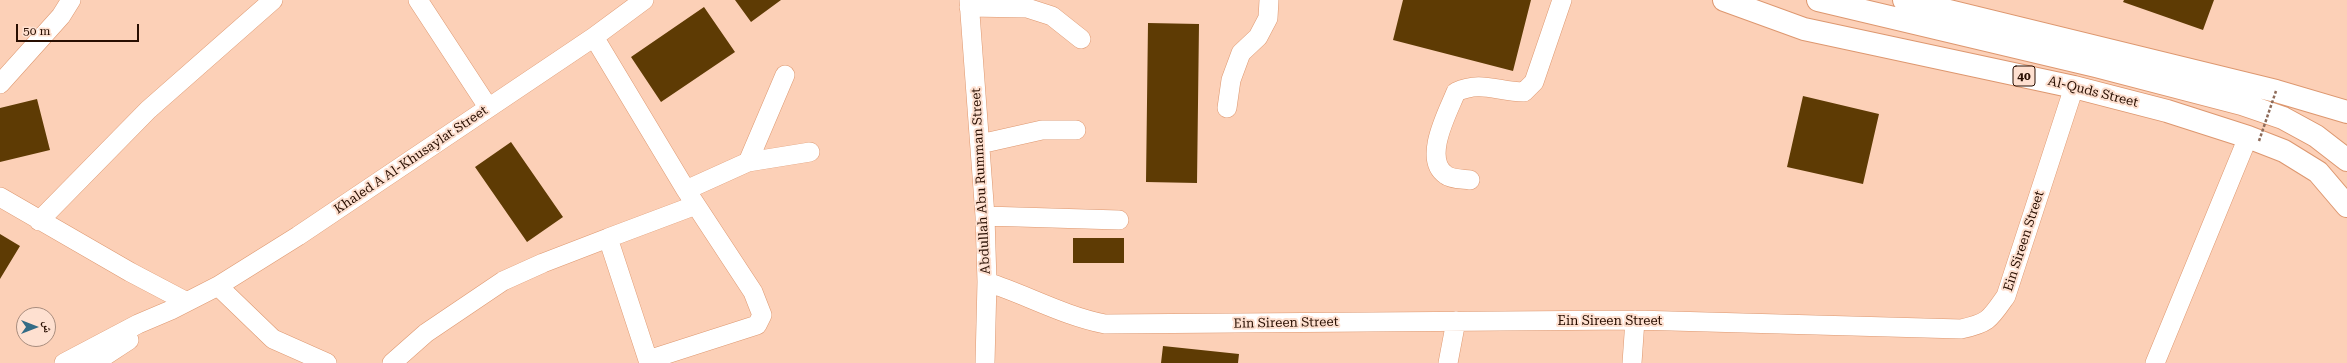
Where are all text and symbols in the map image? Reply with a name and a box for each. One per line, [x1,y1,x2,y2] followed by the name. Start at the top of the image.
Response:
[18,16,141,42] scale bar
[23,24,50,38] text: 50 m
[2013,66,2035,86] road number: 40
[2046,73,2140,111] street label: Al-Quds Street
[968,87,994,275] street label: Abdullah Abu Rumman Street
[331,103,491,217] street label: Khaled A Al-Khusaylat Street
[2000,189,2048,293] street label: Ein Sireen Street
[16,307,56,347] north arrow
[1558,313,1662,329] street label: Ein Sireen Street
[1233,314,1339,332] street label: Ein Sireen Street
[41,321,54,333] text: ش

